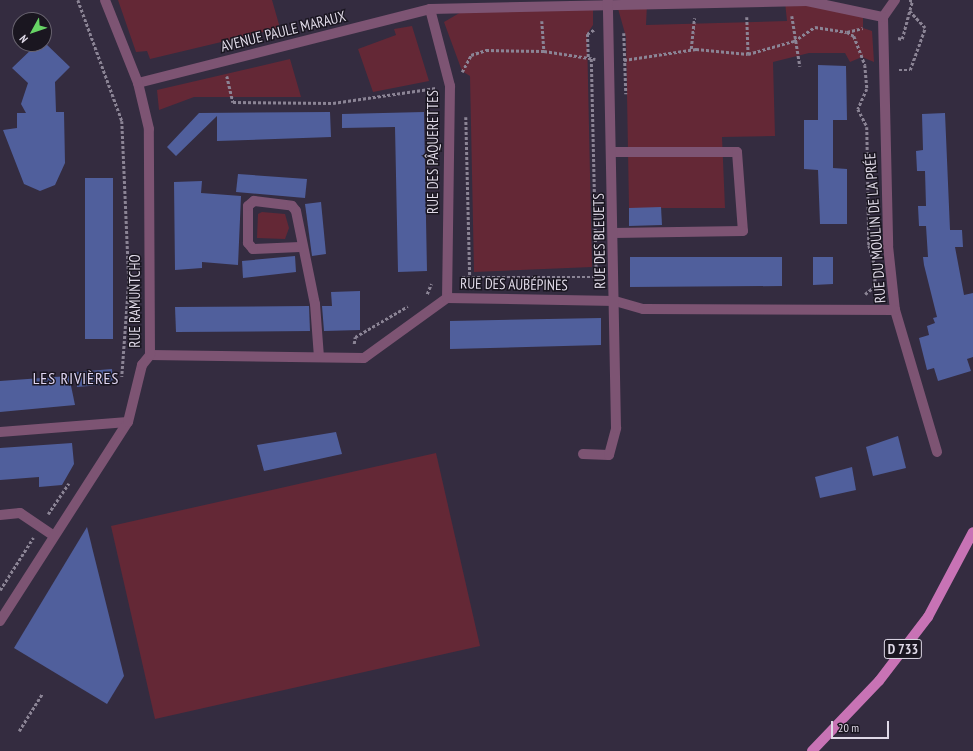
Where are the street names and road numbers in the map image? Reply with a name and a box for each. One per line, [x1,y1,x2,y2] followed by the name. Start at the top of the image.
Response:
[219,7,347,55] street label: AVENUE PAULE MARAUX
[424,90,442,214] street label: RUE DES PÂQUERETTES
[861,152,889,304] street label: RUE DU MOULIN DE LA PRÉE
[589,193,609,289] street label: RUE DES BLEUETS
[126,254,144,348] street label: RUE RAMUNTCHO
[460,274,568,294] street label: RUE DES AUBÉPINES
[883,637,923,661] road number: D 733

